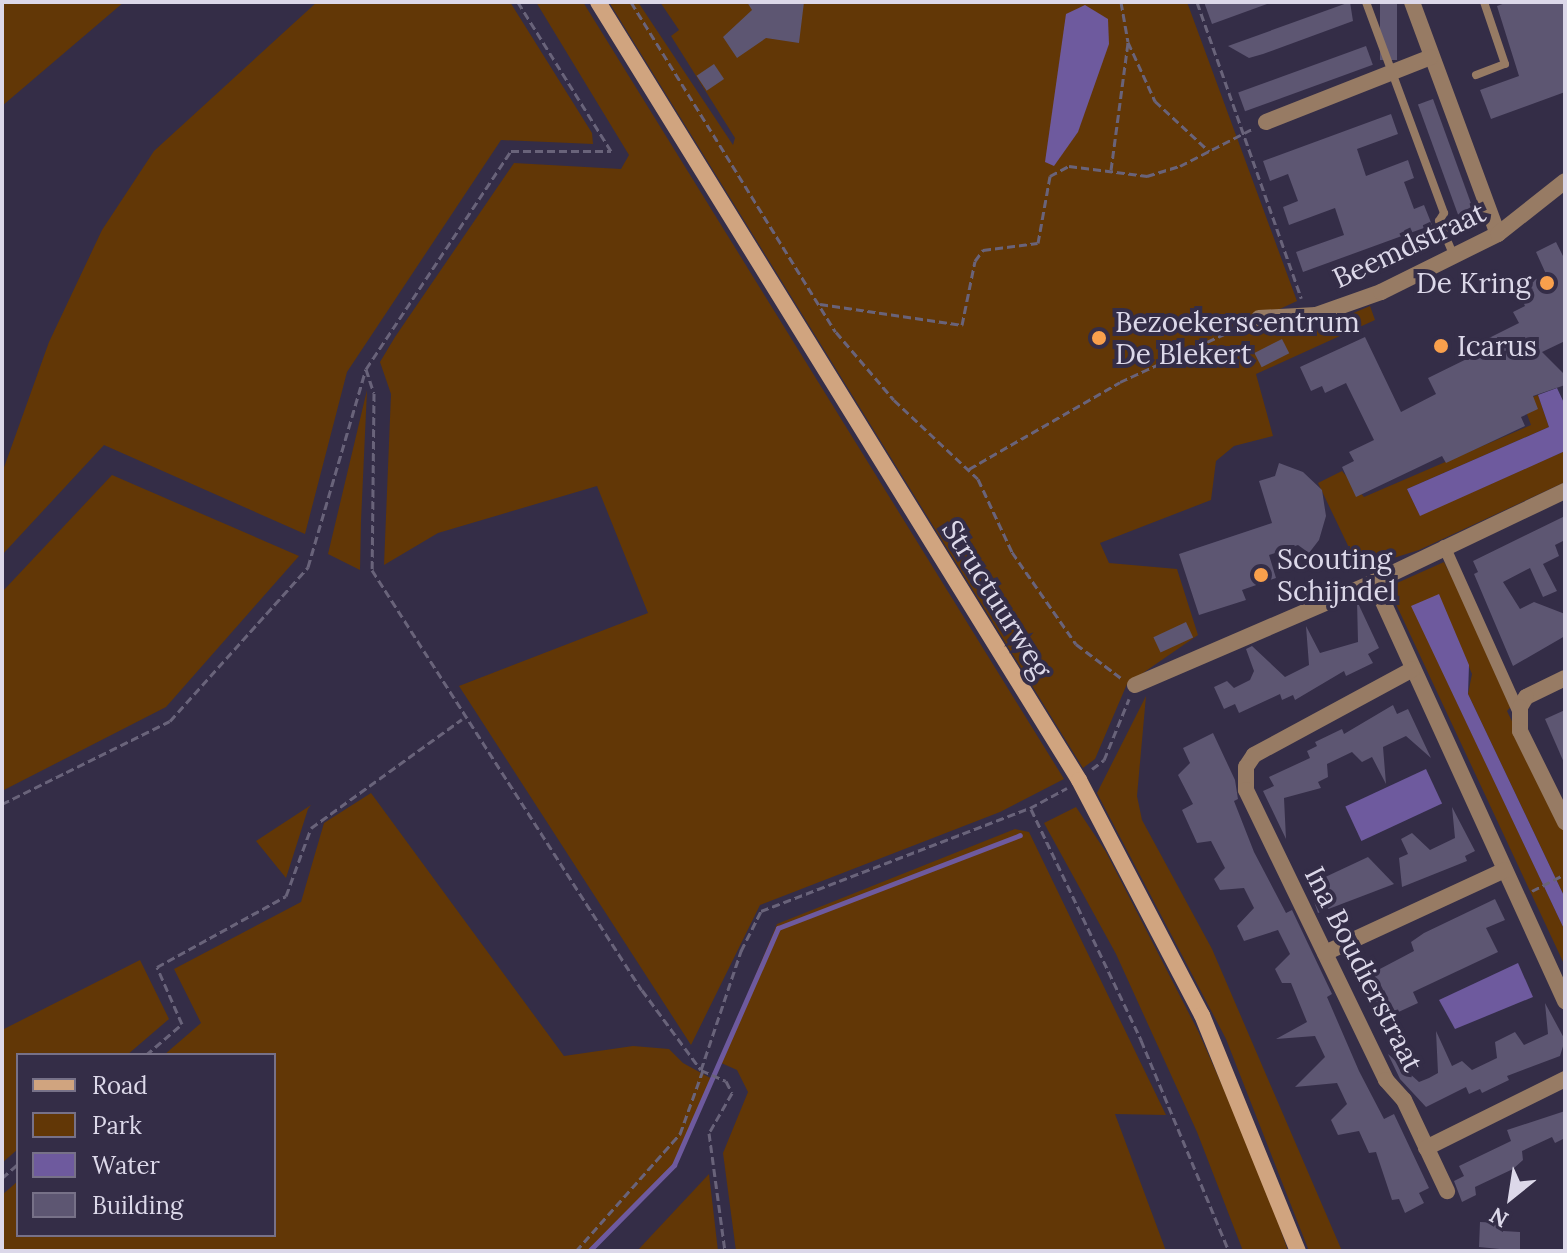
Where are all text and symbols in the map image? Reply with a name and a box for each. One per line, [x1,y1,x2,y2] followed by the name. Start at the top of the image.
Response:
[1327,195,1491,295] street label: Beemdstraat
[1416,266,1531,300] place label: De Kring
[1538,274,1556,292] marker: De Kring
[1115,305,1360,371] place label: Bezoekerscentrum De Blekert
[1090,329,1108,347] marker: Bezoekerscentrum De Blekert
[1457,329,1537,363] place label: Icarus
[1432,337,1450,355] marker: Icarus
[935,514,1059,684] street label: Structuurweg
[1277,542,1396,608] place label: Scouting Schijndel
[1252,566,1270,584] marker: Scouting Schijndel
[1298,861,1430,1077] street label: Ina Boudierstraat
[16,1053,276,1237] legend
[92,1070,148,1101] text: Road
[92,1110,142,1141] text: Park
[92,1150,160,1181] text: Water
[1471,1157,1551,1237] north arrow
[92,1190,183,1221] text: Building
[1485,1201,1513,1234] text: N

